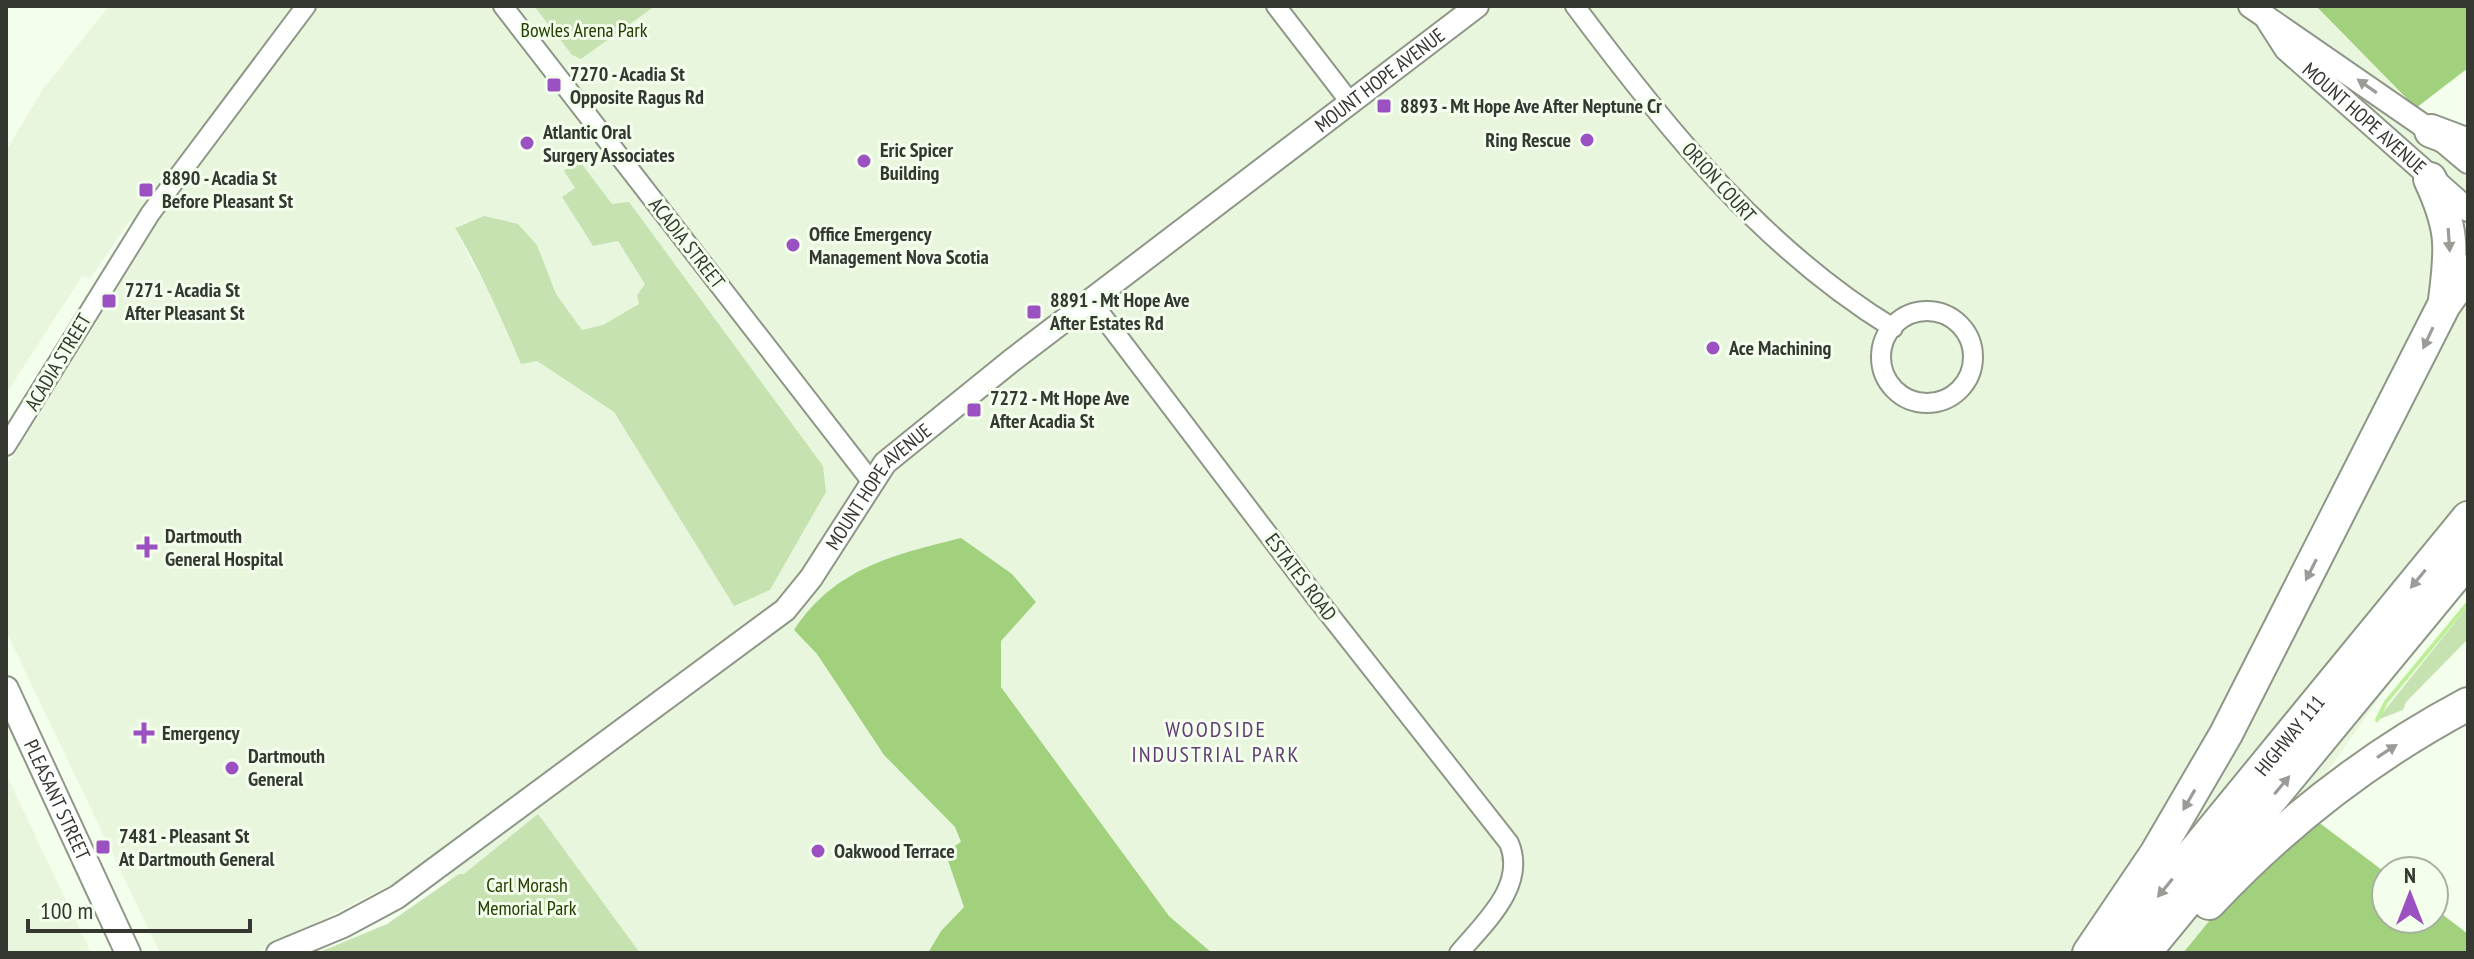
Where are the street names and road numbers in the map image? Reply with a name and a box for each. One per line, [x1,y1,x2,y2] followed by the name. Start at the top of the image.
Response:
[1310,22,1450,138] street label: MOUNT HOPE AVENUE
[2297,57,2432,180] street label: MOUNT HOPE AVENUE
[1676,137,1762,228] street label: ORION COURT
[643,192,731,294] street label: ACADIA STREET
[19,309,97,415] street label: ACADIA STREET
[820,418,937,555] street label: MOUNT HOPE AVENUE
[1260,528,1342,626] street label: ESTATES ROAD
[2249,690,2331,781] street label: HIGHWAY 111
[18,735,96,864] street label: PLEASANT STREET

